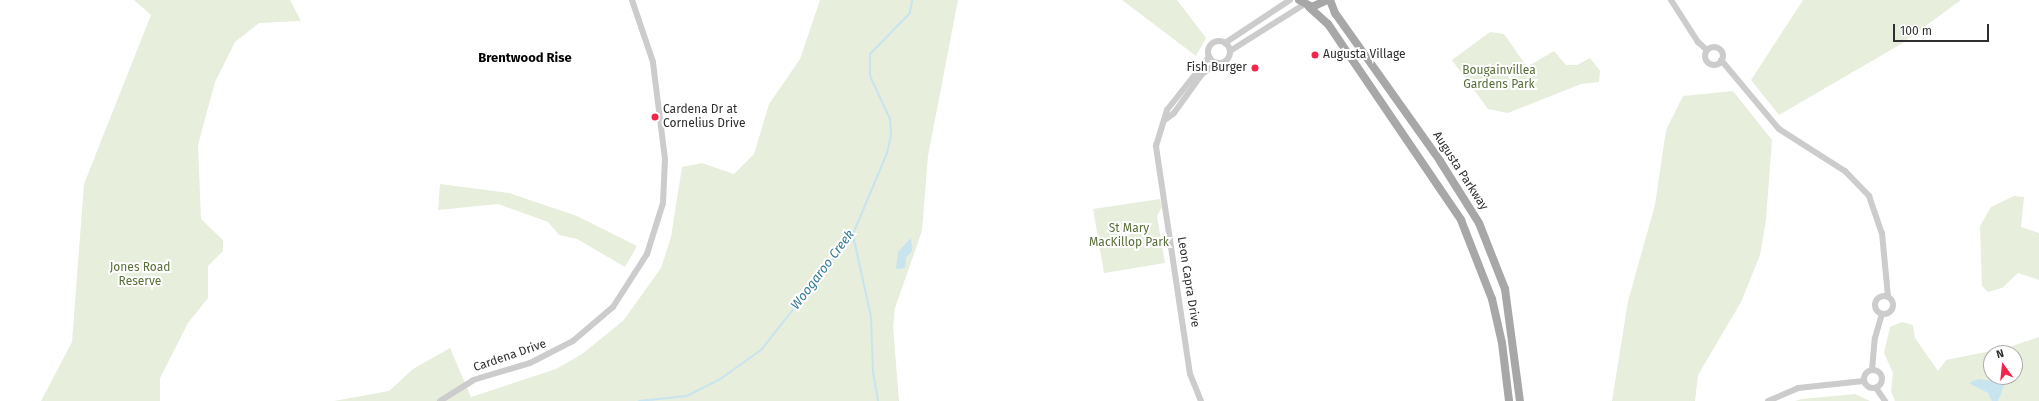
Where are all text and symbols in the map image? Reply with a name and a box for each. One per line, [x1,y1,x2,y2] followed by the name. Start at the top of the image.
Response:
[1895,16,1991,42] scale bar
[1900,24,1932,38] text: 100 m
[1323,48,1406,62] place label: Augusta Village
[478,50,572,66] district label: Brentwood Rise
[1310,50,1320,60] marker: Augusta Village
[1186,61,1247,75] place label: Fish Burger
[1250,63,1260,73] marker: Fish Burger
[1462,64,1536,92] park label: Bougainvillea Gardens Park
[663,103,745,131] place label: Cardena Dr at Cornelius Drive
[650,112,660,122] marker: Cardena Dr at Cornelius Drive
[1429,129,1491,213] street label: Augusta Parkway
[1089,222,1169,250] park label: St Mary MacKillop Park
[788,227,858,313] water label: Woogaroo Creek
[1174,236,1202,328] street label: Leon Capra Drive
[110,261,170,289] park label: Jones Road Reserve
[472,337,548,375] street label: Cardena Drive
[1983,345,2023,385] north arrow
[1995,347,2005,361] text: N

